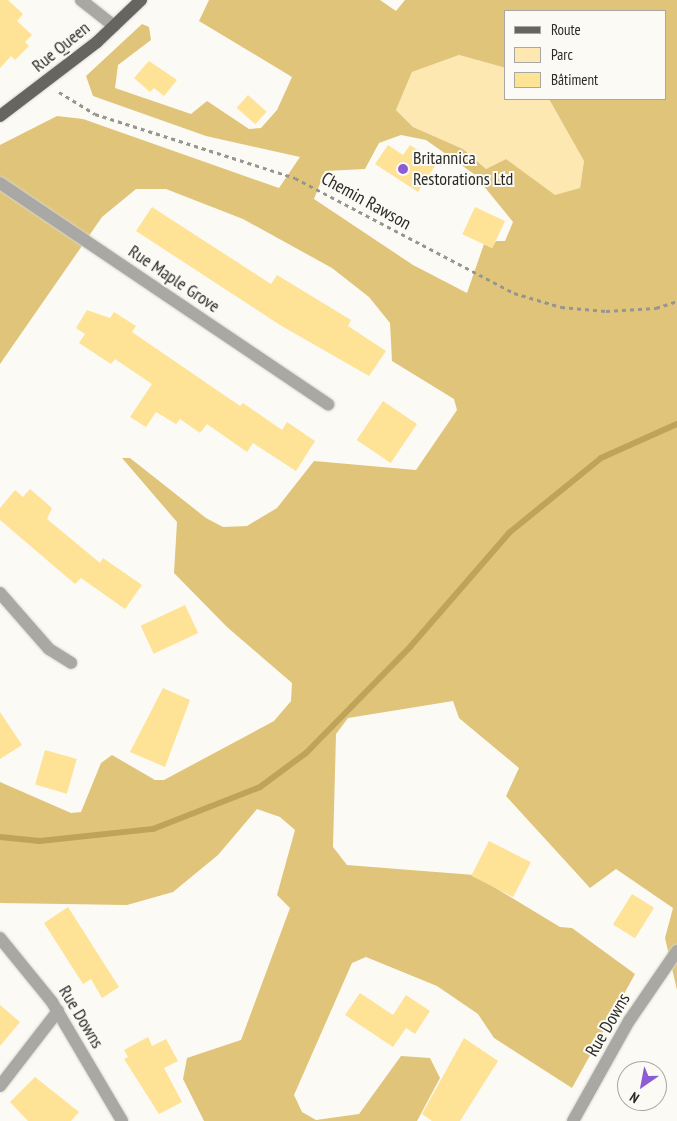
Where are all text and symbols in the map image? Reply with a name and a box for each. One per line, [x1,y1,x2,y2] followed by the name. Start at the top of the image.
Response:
[504,10,667,100] legend
[28,17,94,77] street label: Rue Queen
[551,20,581,39] text: Route
[551,45,573,64] text: Parc
[551,70,598,89] text: Bâtiment
[413,148,513,190] place label: Britannica Restorations Ltd
[397,163,409,175] marker: Britannica Restorations Ltd
[317,168,415,234] street label: Chemin Rawson
[124,241,224,317] street label: Rue Maple Grove
[54,982,108,1052] street label: Rue Downs
[581,990,635,1060] street label: Rue Downs
[617,1061,667,1111] north arrow
[626,1088,642,1107] text: N

